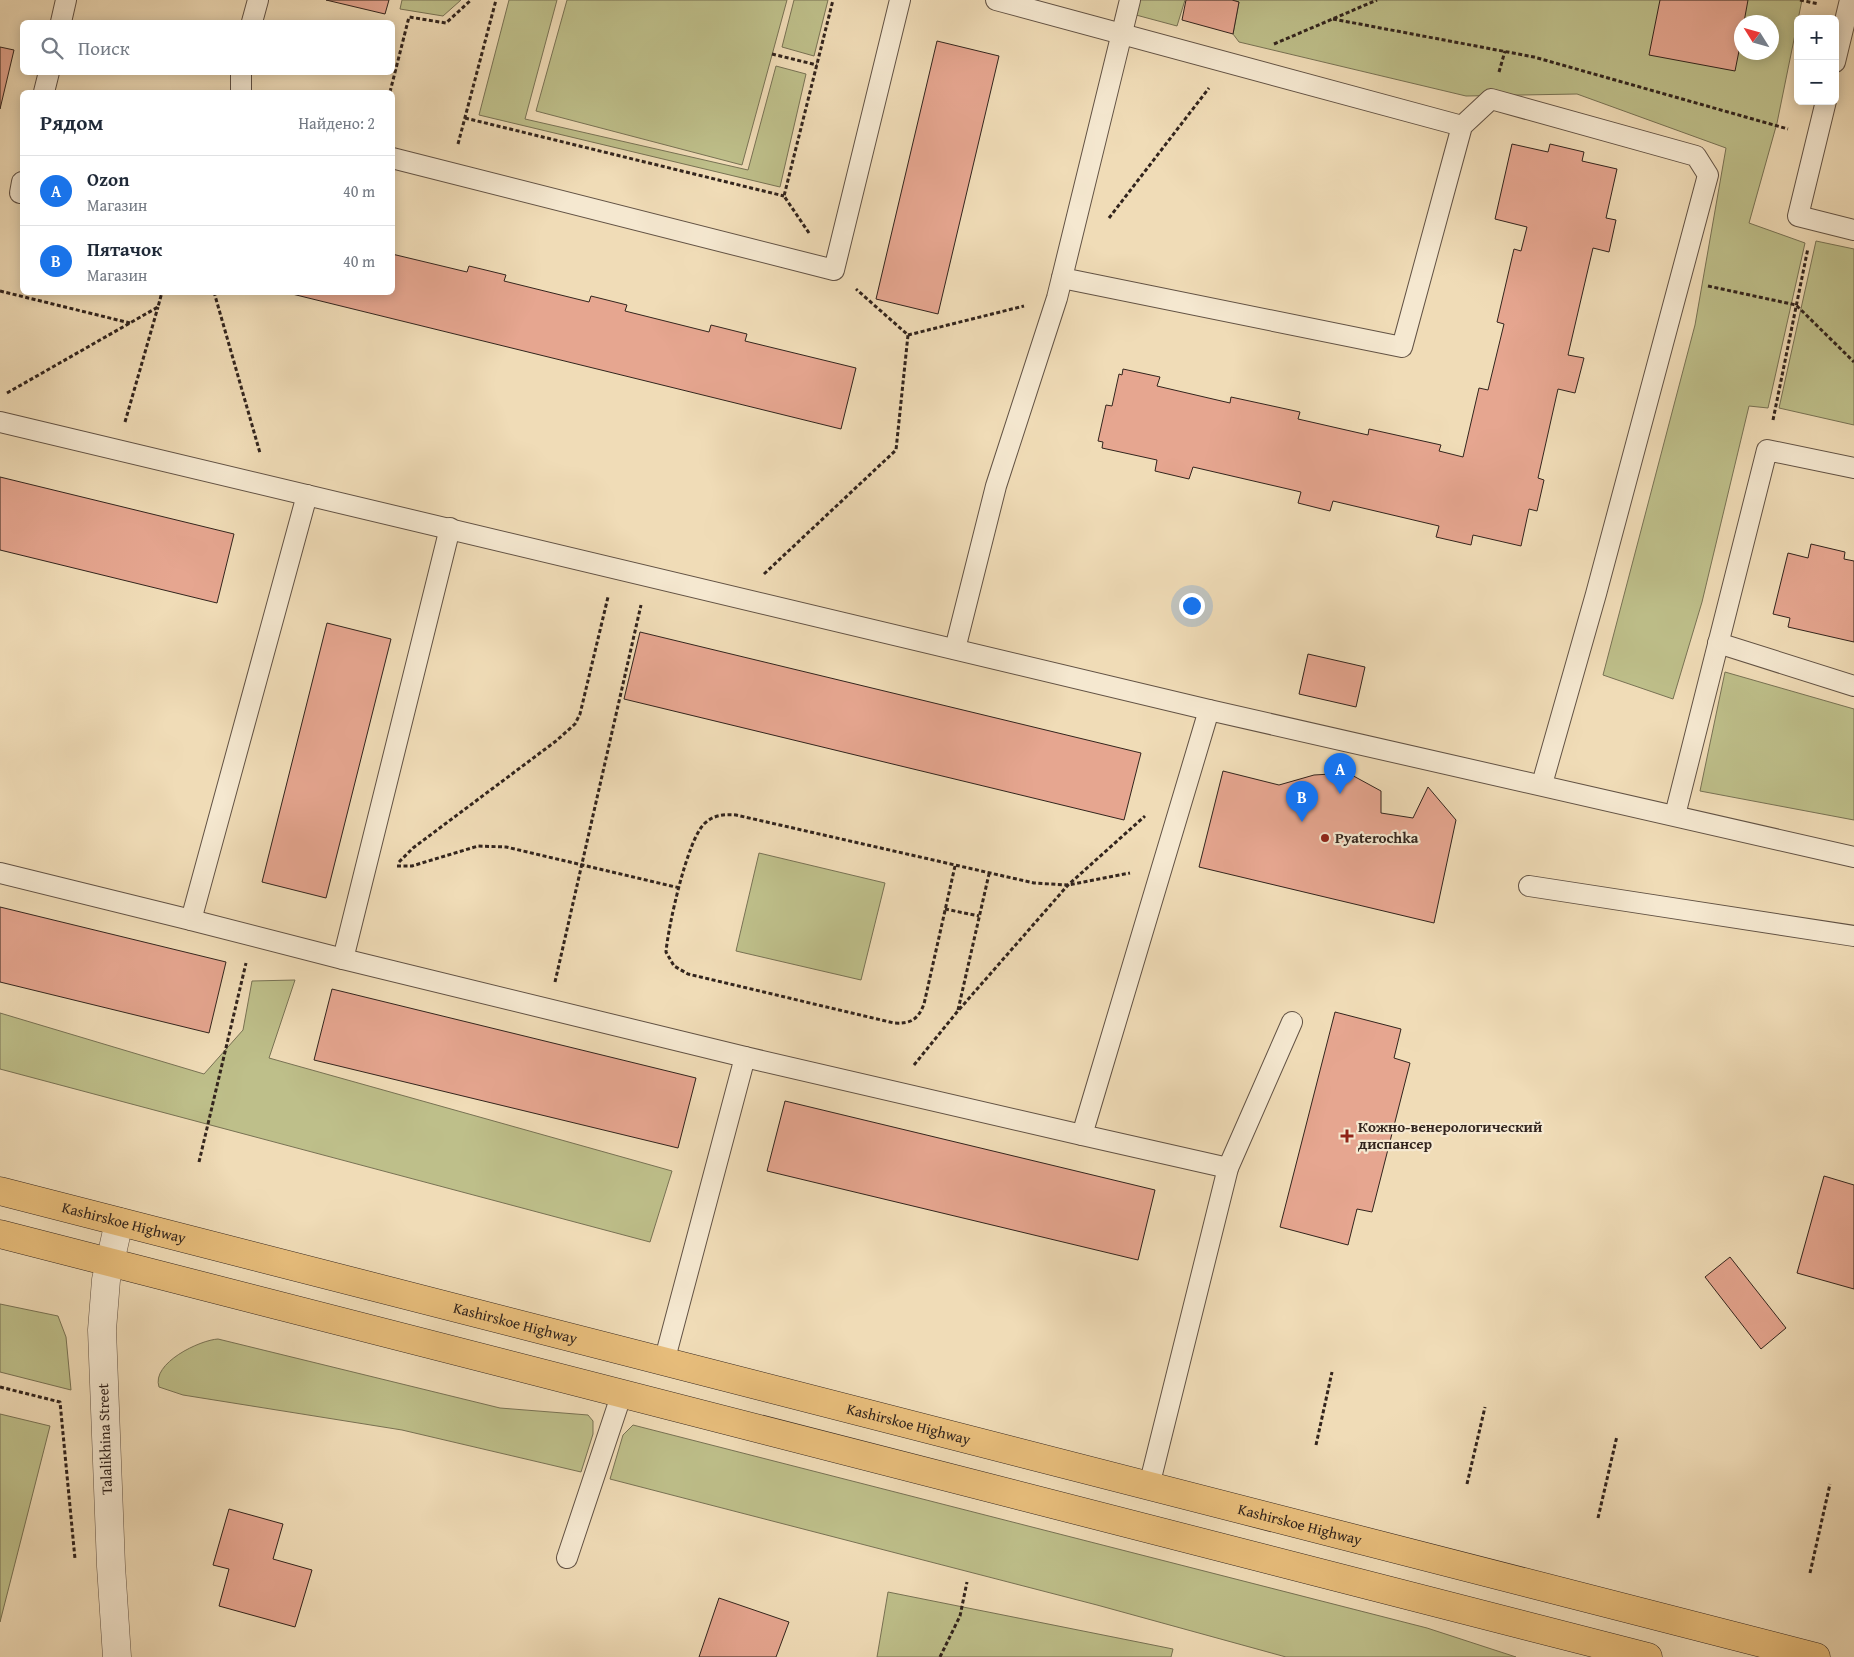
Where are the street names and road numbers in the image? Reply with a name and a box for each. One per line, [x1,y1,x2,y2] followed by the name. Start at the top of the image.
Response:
[60,1196,189,1248] street label: Kashirskoe Highway
[451,1297,580,1349] street label: Kashirskoe Highway
[92,1382,117,1495] street label: Talalikhina Street
[844,1398,973,1450] street label: Kashirskoe Highway
[1236,1498,1365,1550] street label: Kashirskoe Highway

